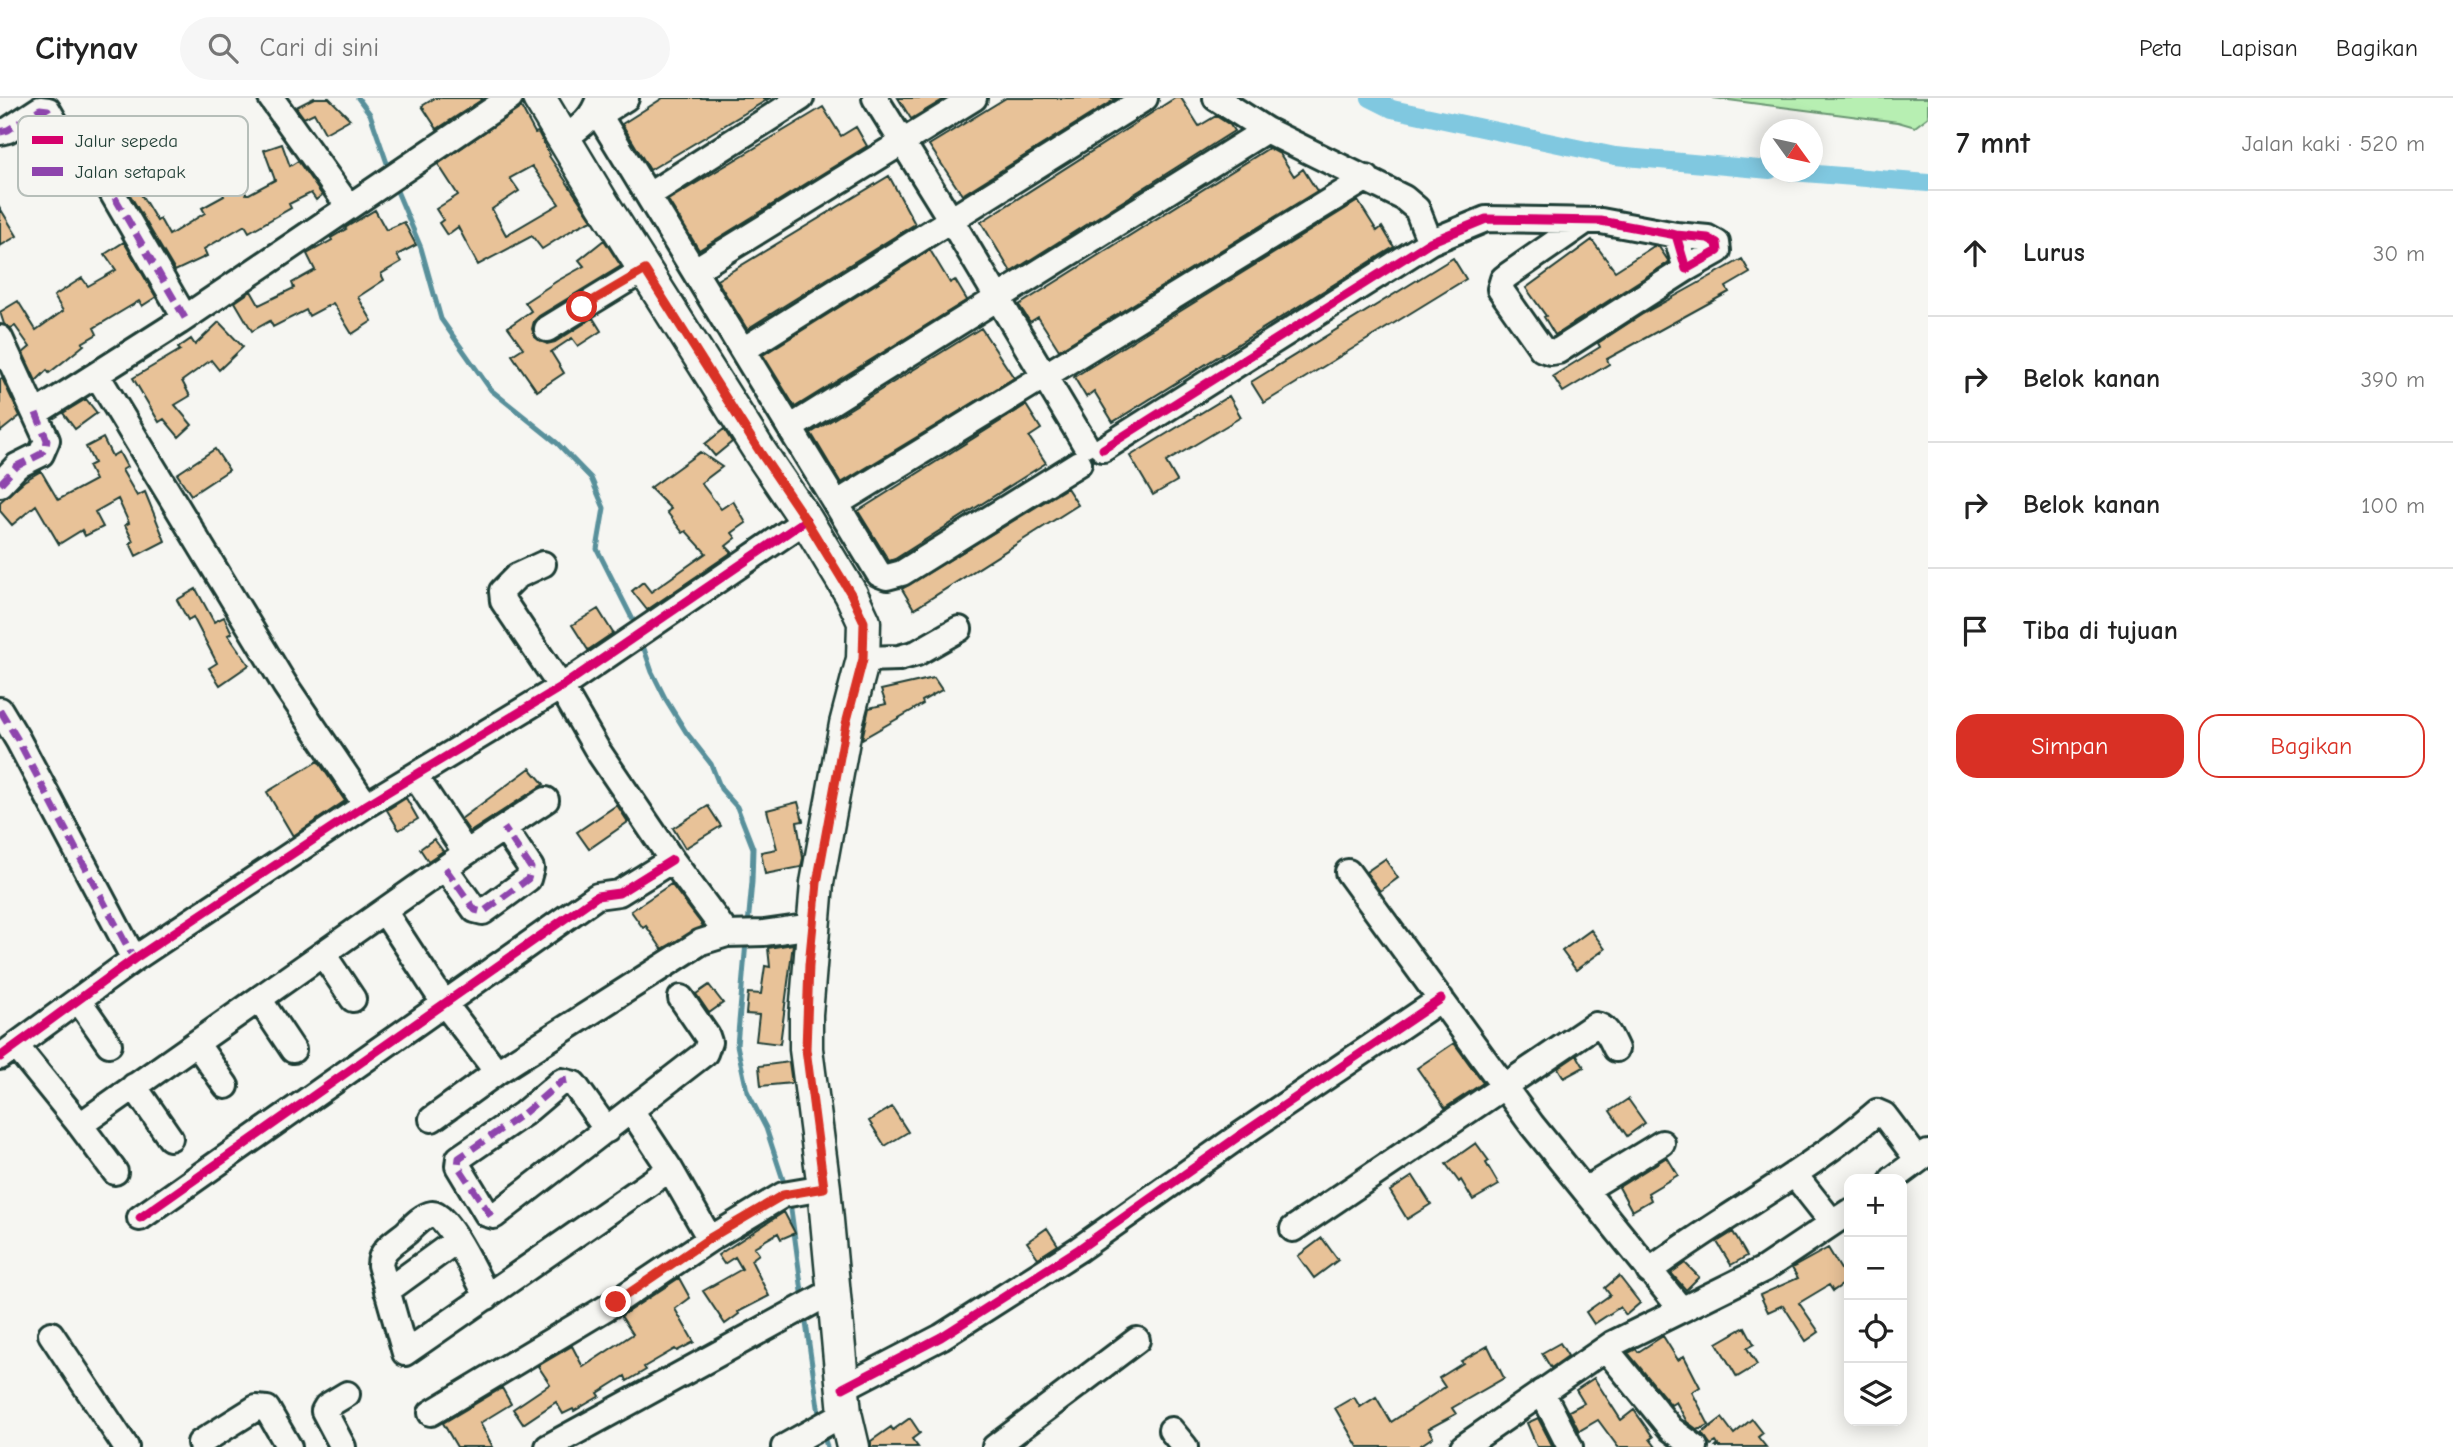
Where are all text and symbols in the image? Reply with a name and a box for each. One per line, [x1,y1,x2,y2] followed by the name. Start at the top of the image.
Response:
[180,17,670,80] search box
[35,29,138,67] text: Citynav
[204,29,242,67] icon: search
[260,33,379,63] text: Cari di sini
[2139,34,2182,62] text: Peta
[2220,34,2298,62] text: Lapisan
[2336,34,2418,62] text: Bagikan
[18,116,248,196] legend
[1760,119,1823,182] north arrow
[1956,126,2030,161] text: 7 mnt
[75,130,178,152] text: Jalur sepeda
[2242,130,2425,157] text: Jalan kaki · 520 m
[75,161,186,183] text: Jalan setapak
[1956,234,1994,272] icon: ahead
[2023,238,2085,268] text: Lurus
[2373,240,2425,267] text: 30 m
[566,291,597,322] route start
[1956,360,1994,398] icon: right
[2023,364,2160,394] text: Belok kanan
[2360,366,2425,393] text: 390 m
[1956,486,1994,524] icon: right
[2023,490,2160,520] text: Belok kanan
[2361,492,2425,519] text: 100 m
[1956,612,1994,650] icon: arrive
[2023,616,2178,646] text: Tiba di tujuan
[1956,714,2184,778] button: Simpan
[2198,714,2425,778] button: Bagikan
[1844,1174,1907,1426] map controls
[1844,1174,1907,1237] button: +
[1844,1237,1907,1300] button: −
[600,1286,631,1317] route end
[1844,1300,1907,1363] button: locate
[1844,1363,1907,1426] button: layers

